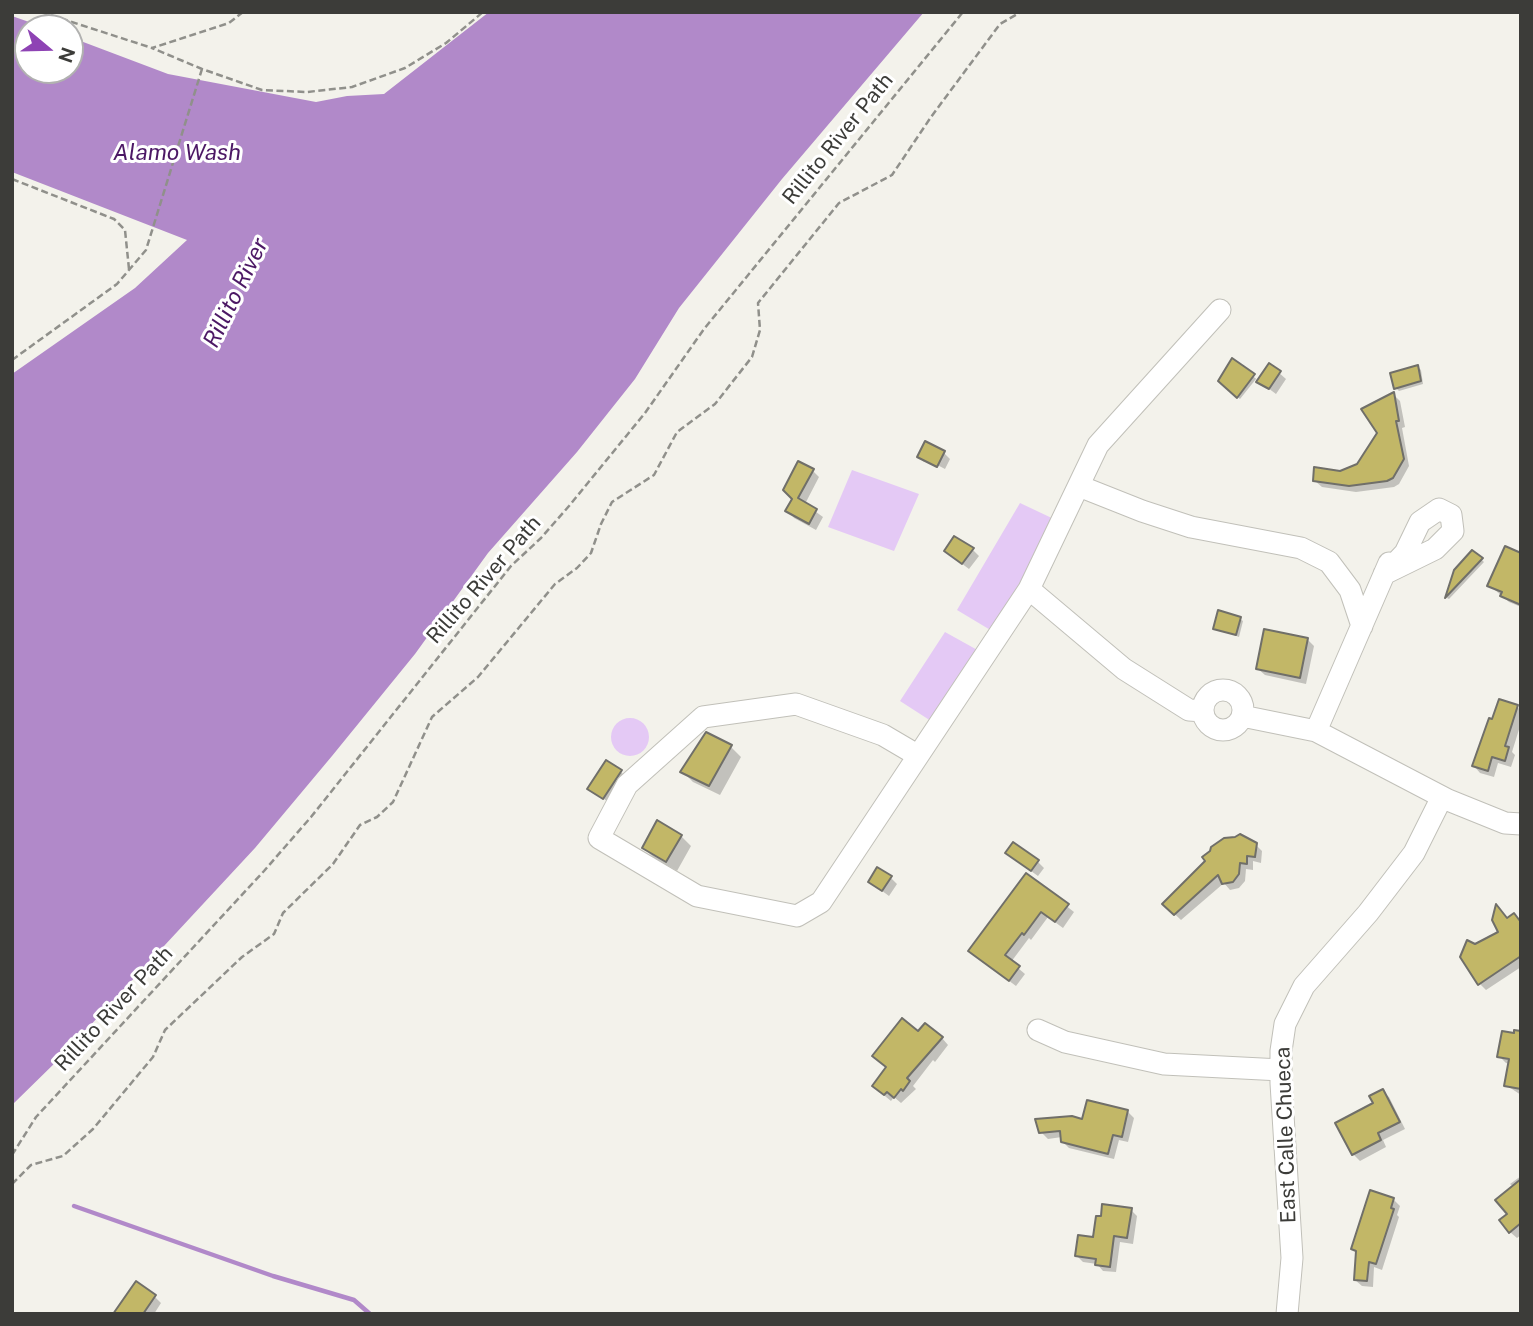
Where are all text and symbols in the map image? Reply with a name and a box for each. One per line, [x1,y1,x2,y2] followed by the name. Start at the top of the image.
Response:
[14,14,84,84] north arrow
[54,45,80,66] text: N
[777,68,899,210] street label: Rillito River Path
[113,139,241,167] water label: Alamo Wash
[198,234,274,352] water label: Rillito River
[422,511,546,649] street label: Rillito River Path
[50,941,178,1077] street label: Rillito River Path
[1270,1046,1302,1224] street label: East Calle Chueca

